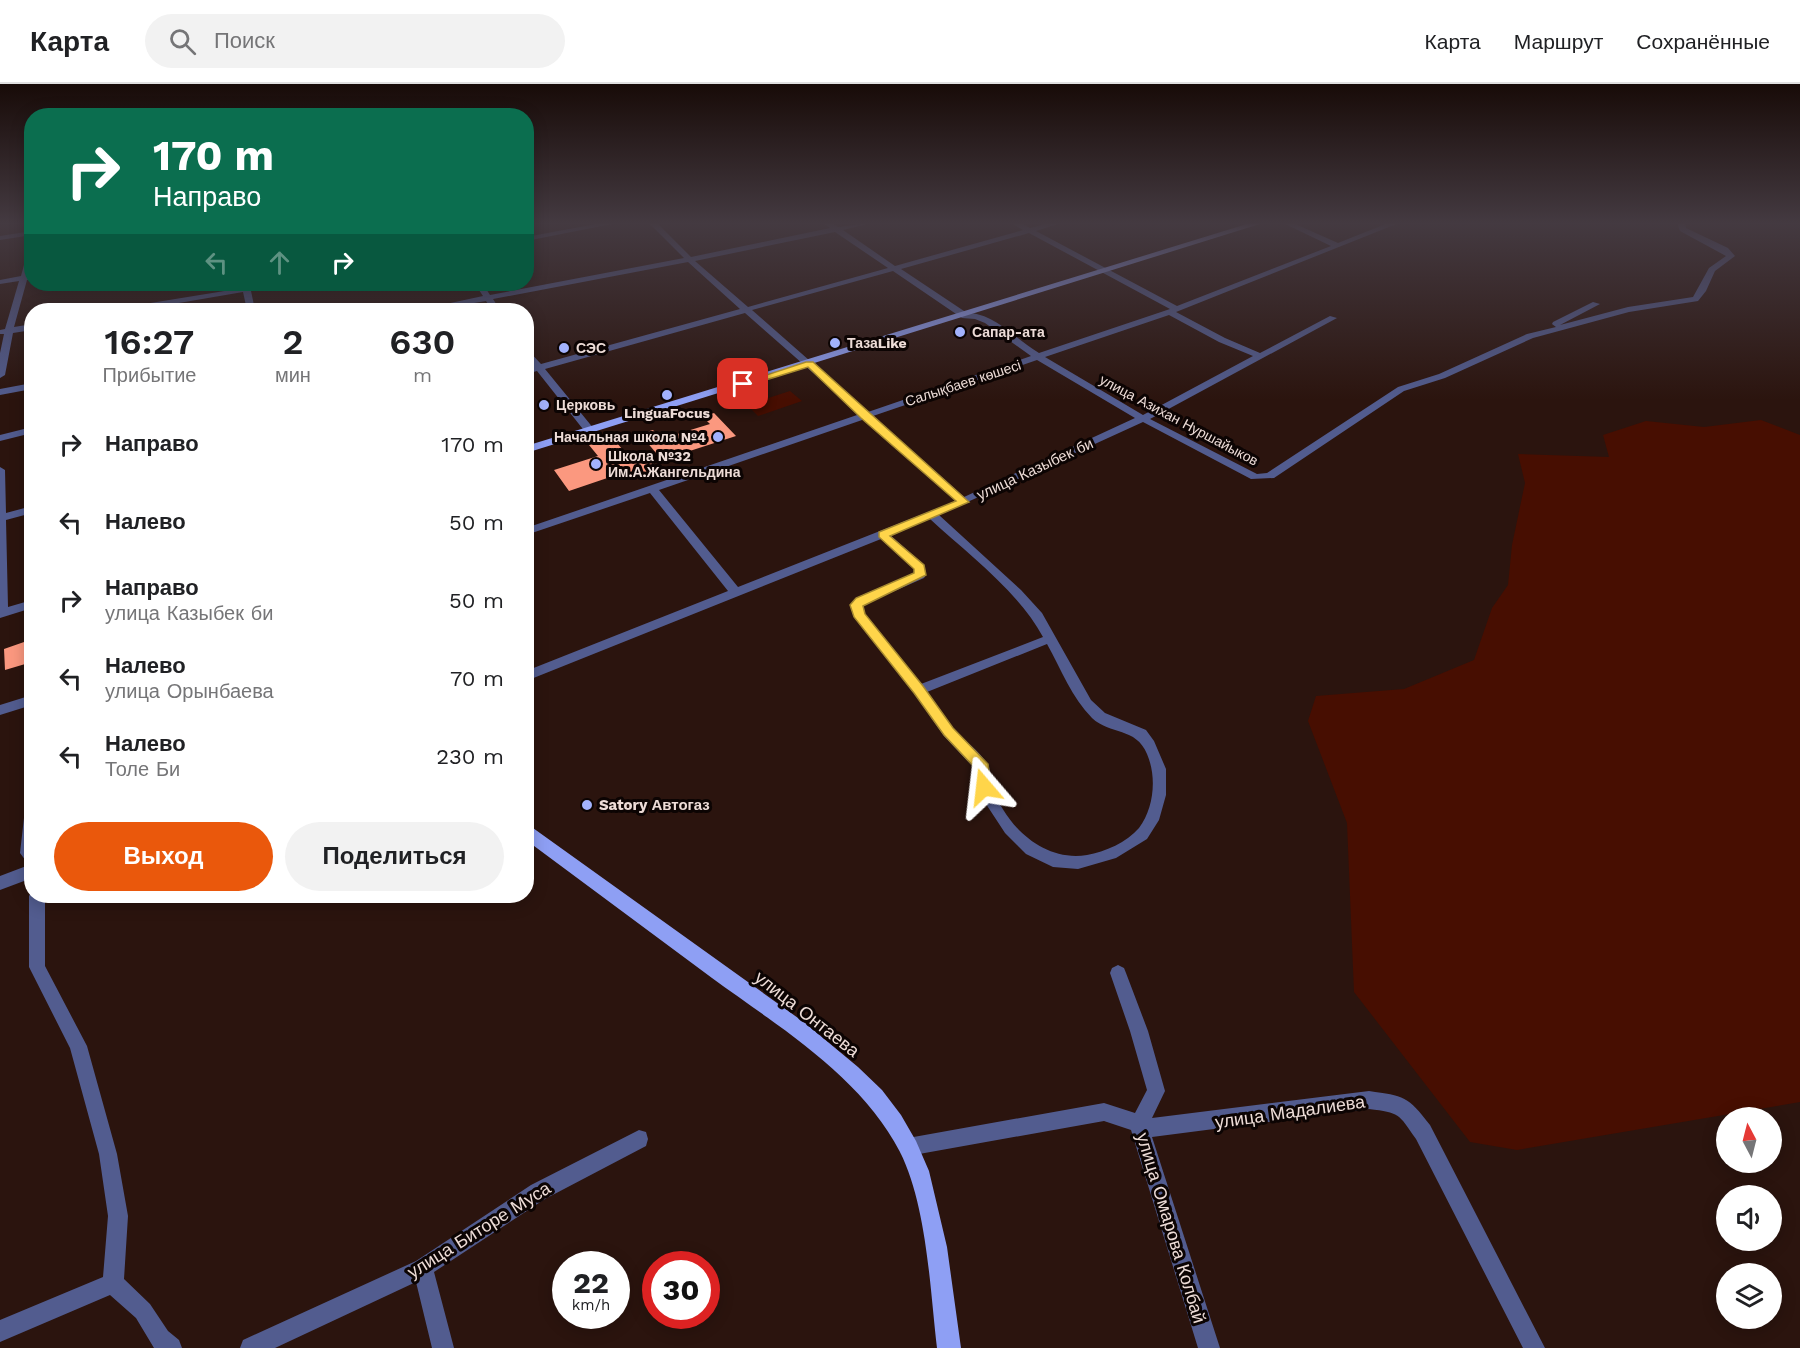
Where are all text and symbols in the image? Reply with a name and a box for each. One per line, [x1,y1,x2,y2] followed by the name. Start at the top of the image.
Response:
[145,14,565,68] search box
[30,25,109,58] text: Карта
[166,25,199,58] icon: search
[214,28,275,53] text: Поиск
[1425,29,1481,54] text: Карта
[1514,29,1603,54] text: Маршрут
[1636,29,1770,54] text: Сохранённые
[153,131,274,180] text: 170 m
[54,132,132,210] icon: right
[153,181,261,213] text: Направо
[200,246,233,279] icon: left
[263,246,296,279] icon: ahead
[326,246,359,279] icon: right
[105,321,194,363] text: 16:27
[282,321,304,363] text: 2
[389,321,456,363] text: 630
[972,324,1045,340] place label: Сапар-ата
[953,325,967,339] marker: Сапар-ата
[847,335,907,351] place label: ТазаLike
[828,336,842,350] marker: ТазаLike
[576,340,606,356] place label: СЭС
[557,341,571,355] marker: СЭС
[903,357,1023,409] street label: Салықбаев көшесі
[717,358,768,409] pin
[102,363,196,387] text: Прибытие
[275,363,311,387] text: мин
[413,363,432,387] text: m
[726,367,759,400] icon: arrive
[1097,371,1261,469] street label: улица Азихан Нуршайыков
[660,388,674,402] marker: LinguaFocus
[556,397,616,413] place label: Церковь
[537,398,551,412] marker: Церковь
[624,405,711,421] place label: LinguaFocus
[54,428,87,461] icon: right
[554,429,706,445] place label: Начальная школа №4
[711,430,725,444] marker: Начальная школа №4
[105,431,199,456] text: Направо
[441,432,504,457] text: 170 m
[974,434,1096,504] street label: улица Казыбек би
[608,448,741,480] place label: Школа №32 Им.А.Жангельдина
[589,457,603,471] marker: Школа №32 Им.А.Жангельдина
[54,506,87,539] icon: left
[105,509,186,534] text: Налево
[449,510,504,535] text: 50 m
[105,575,199,600] text: Направо
[54,584,87,617] icon: right
[449,588,504,613] text: 50 m
[105,601,273,625] text: улица Казыбек би
[105,653,186,678] text: Налево
[54,662,87,695] icon: left
[450,666,504,691] text: 70 m
[105,679,274,703] text: улица Орынбаева
[105,731,186,756] text: Налево
[54,740,87,773] icon: left
[436,744,504,769] text: 230 m
[952,755,1016,819] position arrow
[105,757,180,781] text: Толе Би
[599,796,710,814] place label: Satory Автогаз
[580,798,594,812] marker: Satory Автогаз
[54,822,273,891] button: Выход
[285,822,504,891] button: Поделиться
[751,966,865,1062] street label: улица Онтаева
[1214,1090,1367,1132] street label: улица Мадалиева
[1716,1107,1782,1173] north arrow
[1716,1107,1782,1329] map controls
[1132,1130,1210,1326] street label: улица Омарова Колбай
[403,1177,555,1282] street label: улица Биторе Муса
[1716,1185,1782,1251] button: sound
[642,1251,720,1329] speed limit sign: 30
[1716,1263,1782,1329] button: layers
[573,1265,609,1300] text: 22
[572,1296,610,1314] text: km/h

